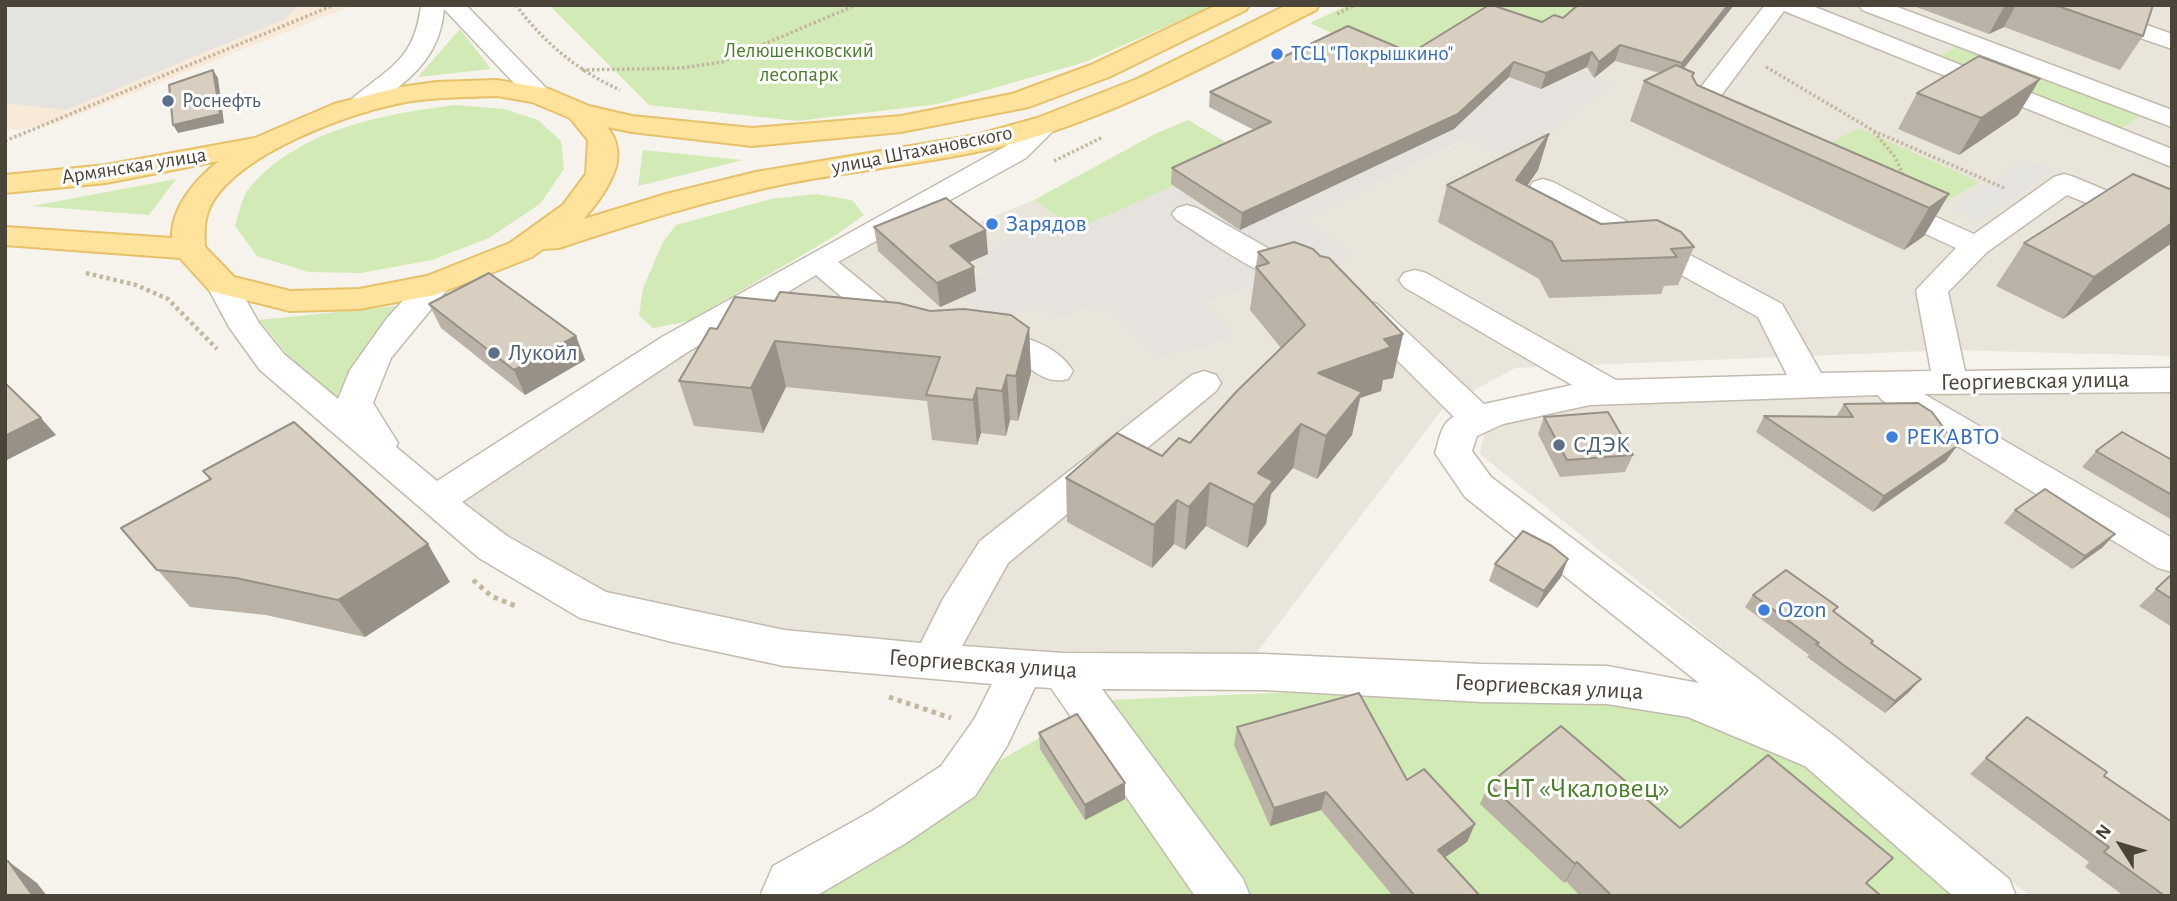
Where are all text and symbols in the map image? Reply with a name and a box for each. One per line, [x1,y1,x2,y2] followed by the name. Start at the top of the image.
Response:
[724,38,874,88] park label: Лелюшенковский лесопарк
[1291,41,1453,67] place label: ТСЦ "Покрышкино"
[1269,46,1285,62] marker: ТСЦ "Покрышкино"
[182,88,261,114] place label: Роснефть
[160,93,176,109] marker: Роснефть
[830,120,1014,180] street label: улица Штахановского
[60,142,208,190] street label: Армянская улица
[1006,210,1087,238] place label: Зарядов
[984,216,1000,232] marker: Зарядов
[508,339,578,367] place label: Лукойл
[486,345,502,361] marker: Лукойл
[1940,365,2130,397] street label: Георгиевская улица
[1906,423,2000,451] place label: РЕКАВТО
[1884,429,1900,445] marker: РЕКАВТО
[1573,431,1630,459] place label: СДЭК
[1551,437,1567,453] marker: СДЭК
[1778,596,1827,624] place label: Ozon
[1756,602,1772,618] marker: Ozon
[888,643,1078,685] street label: Георгиевская улица
[1454,668,1644,706] street label: Георгиевская улица
[1486,772,1670,806] park label: СНТ «Чкаловец»
[2086,810,2156,880] north arrow
[2092,821,2115,843] text: N

